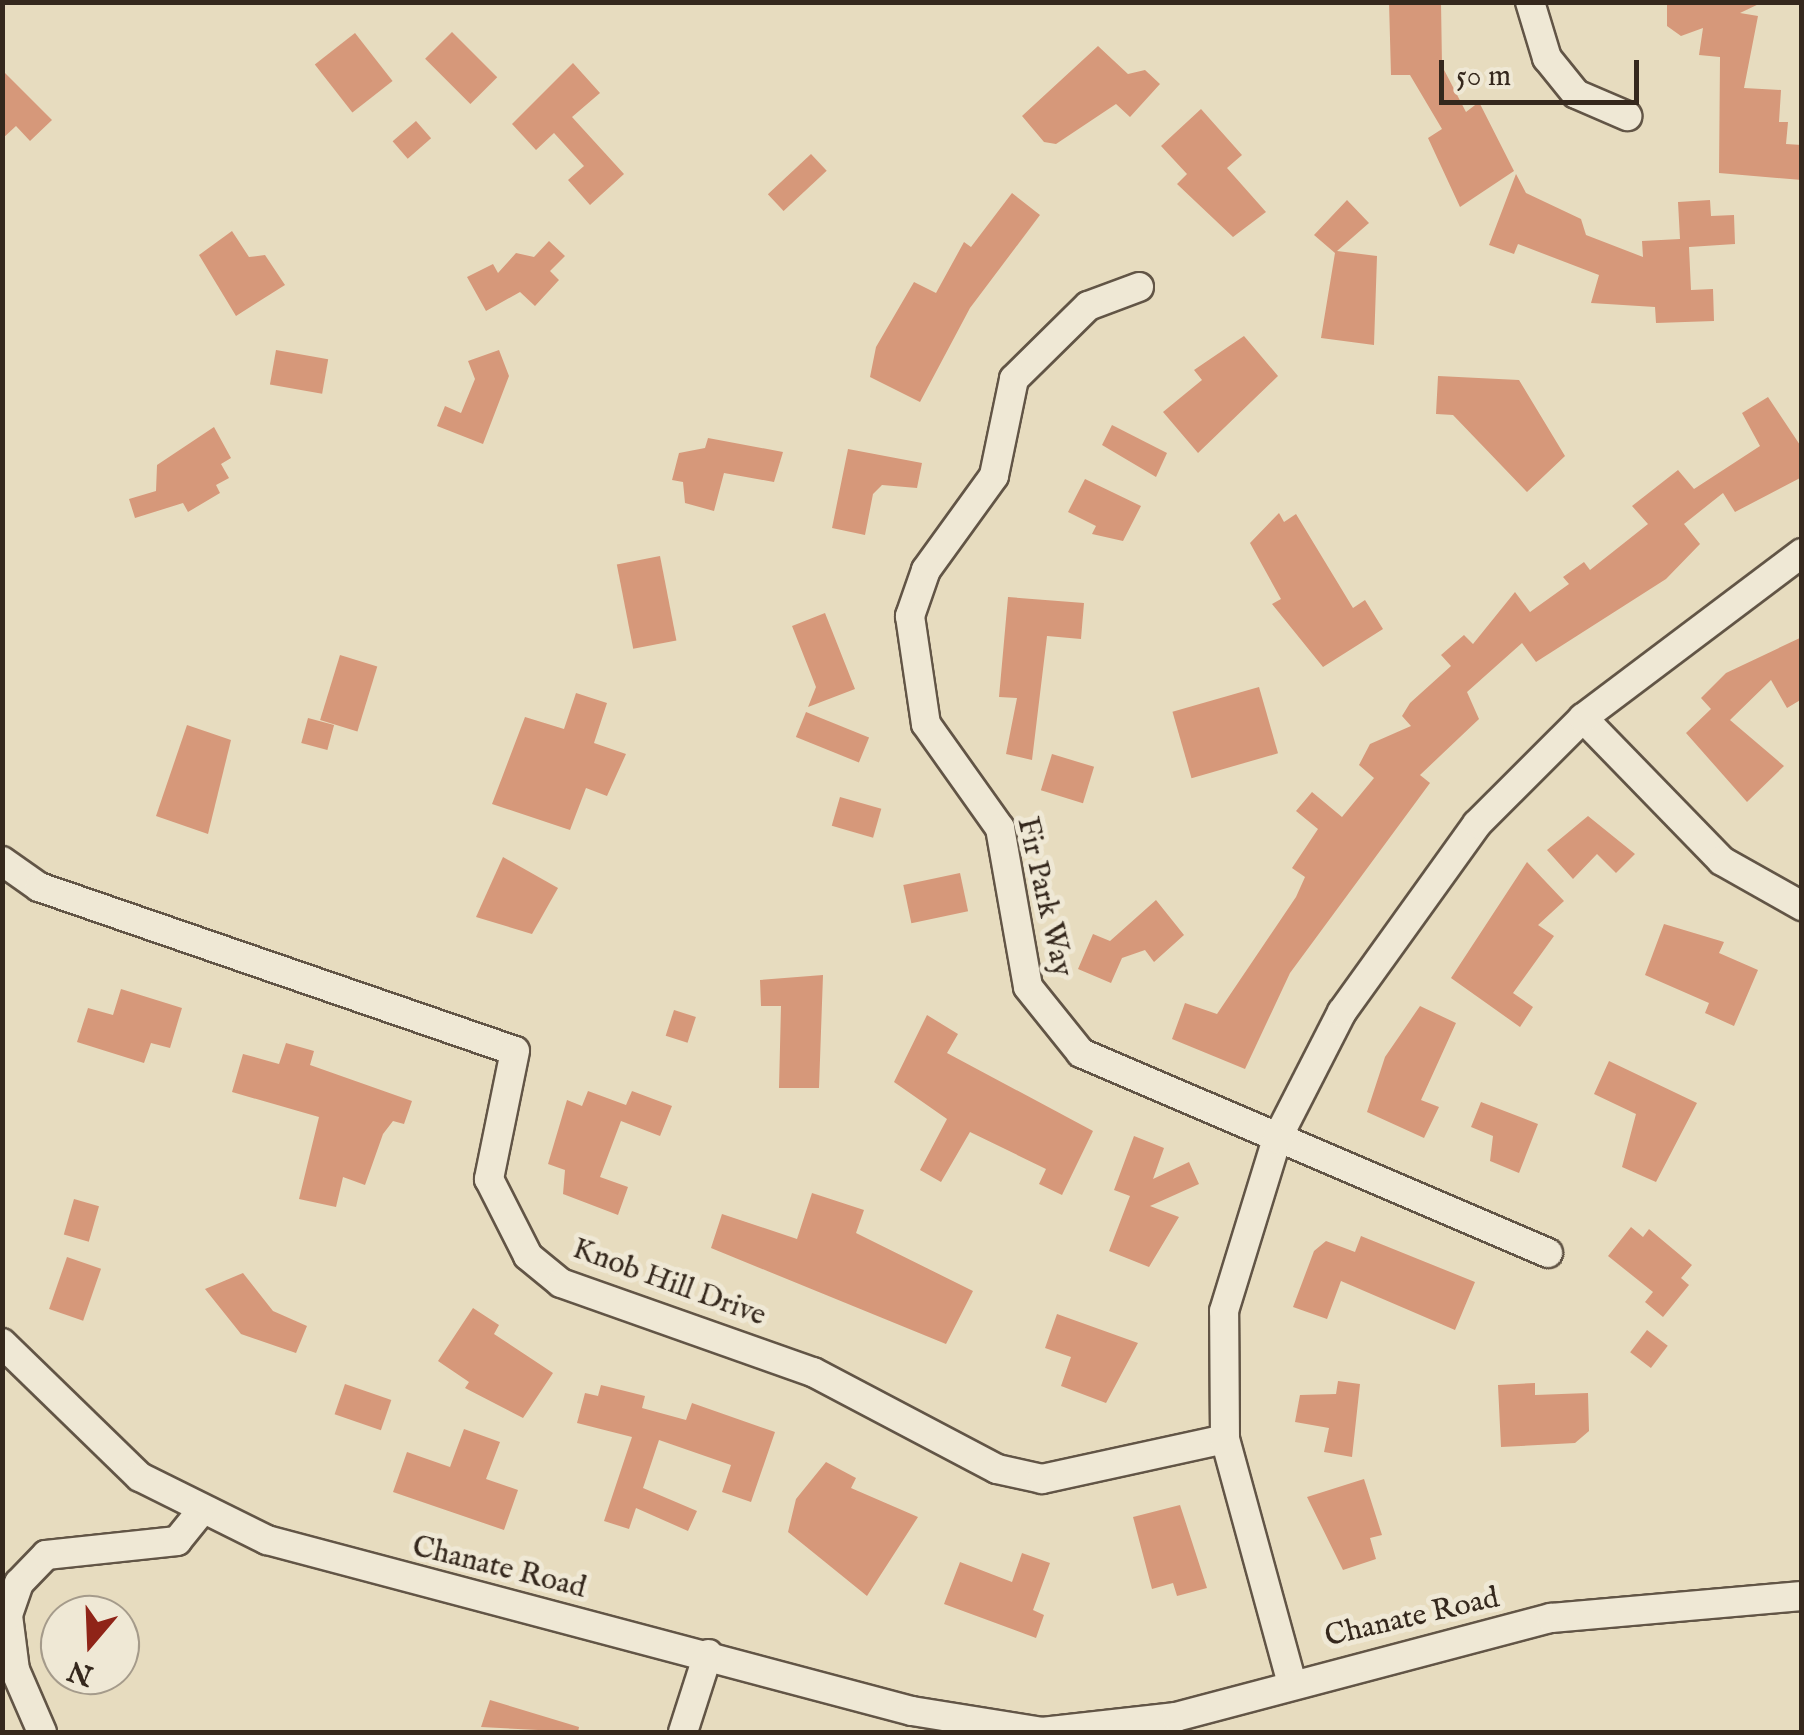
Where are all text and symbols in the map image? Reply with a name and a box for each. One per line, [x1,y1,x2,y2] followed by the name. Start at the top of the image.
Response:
[1444,40,1644,102] scale bar
[1456,58,1511,96] text: 50 m
[1008,814,1080,980] street label: Fir Park Way
[567,1231,771,1335] street label: Knob Hill Drive
[408,1529,590,1607] street label: Chanate Road
[1321,1580,1503,1656] street label: Chanate Road
[40,1595,140,1695] north arrow
[64,1651,98,1692] text: N

